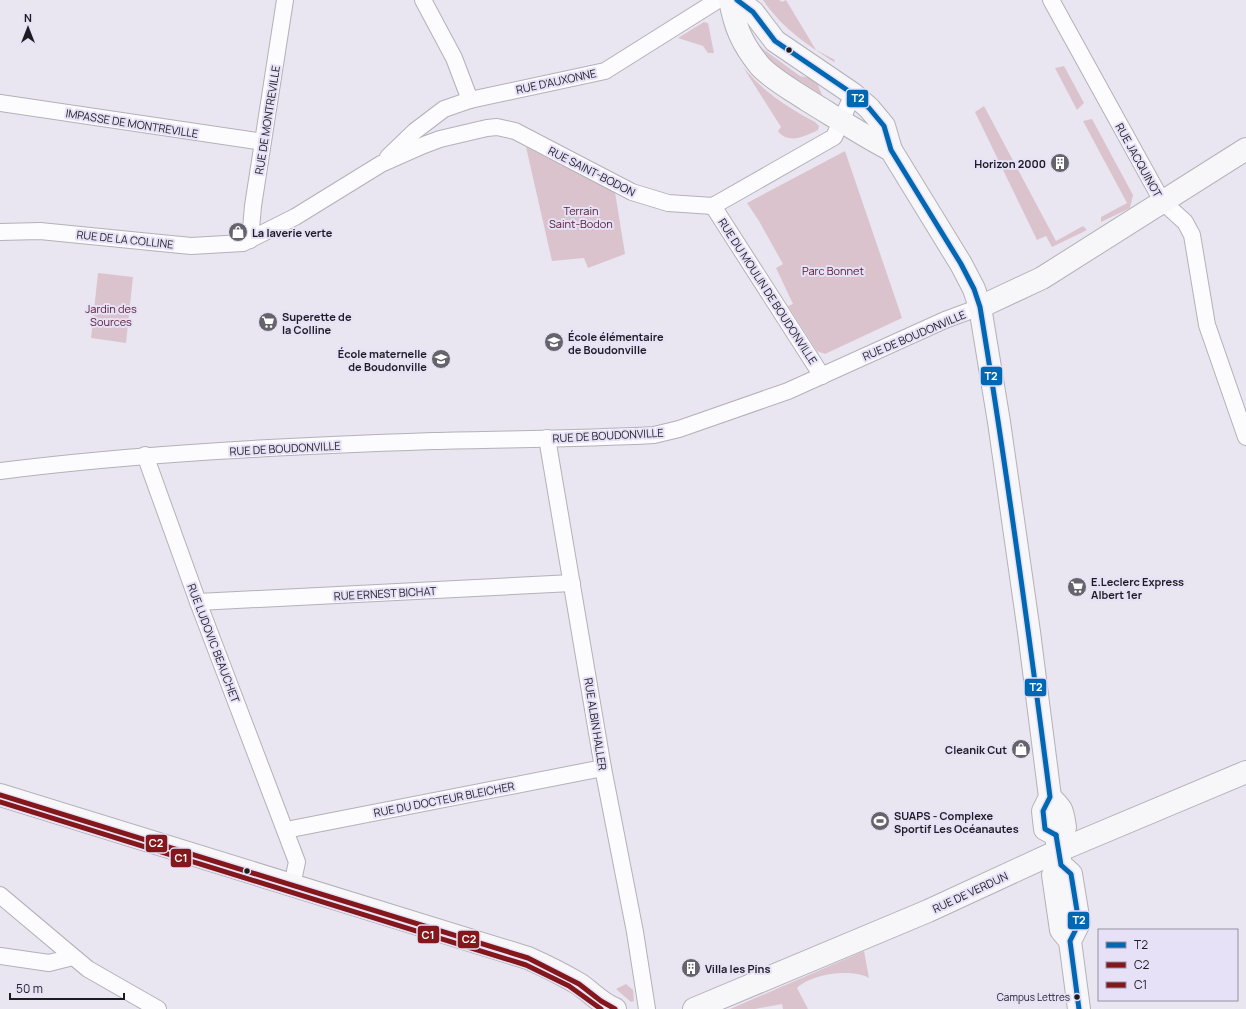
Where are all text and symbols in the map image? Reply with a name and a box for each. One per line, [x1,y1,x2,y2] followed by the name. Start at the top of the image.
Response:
[8,8,48,48] north arrow
[24,10,32,25] text: N
[784,45,794,55] unlabelled marker
[251,64,283,176] street label: RUE DE MONTREVILLE
[515,65,597,97] street label: RUE D'AUXONNE
[846,89,869,108] line badge: T2
[851,90,865,105] text: T2
[65,105,199,141] street label: IMPASSE DE MONTREVILLE
[1112,120,1166,200] street label: RUE JACQUINOT
[546,143,638,199] street label: RUE SAINT-BODON
[1049,152,1071,174] building icon: Horizon 2000
[974,156,1046,171] place label: Horizon 2000
[549,203,613,231] park label: Terrain Saint-Bodon
[715,215,821,367] street label: RUE DU MOULIN DE BOUDONVILLE
[227,221,249,243] shop icon: La laverie verte
[252,225,333,240] place label: La laverie verte
[76,226,174,252] street label: RUE DE LA COLLINE
[802,263,864,278] park label: Parc Bonnet
[85,301,137,329] park label: Jardin des Sources
[860,306,968,364] street label: RUE DE BOUDONVILLE
[282,309,352,337] place label: Superette de la Colline
[257,311,279,333] supermarket icon: Superette de la Colline
[568,329,664,357] place label: École élémentaire de Boudonville
[543,331,565,353] school or university icon: École élémentaire de Boudonville
[338,346,427,374] place label: École maternelle de Boudonville
[430,348,452,370] school or university icon: École maternelle de Boudonville
[980,366,1003,386] line badge: T2
[984,368,998,383] text: T2
[552,425,664,445] street label: RUE DE BOUDONVILLE
[229,438,341,458] street label: RUE DE BOUDONVILLE
[1091,574,1184,602] place label: E.Leclerc Express Albert 1er
[1066,576,1088,598] supermarket icon: E.Leclerc Express Albert 1er
[184,581,244,705] street label: RUE LUDOVIC BEAUCHET
[333,583,437,603] street label: RUE ERNEST BICHAT
[581,677,611,771] street label: RUE ALBIN HALLER
[1024,678,1047,697] line badge: T2
[1029,679,1043,694] text: T2
[1010,738,1032,760] shop icon: Cleanik Cut
[945,742,1007,757] place label: Cleanik Cut
[372,778,516,820] street label: RUE DU DOCTEUR BLEICHER
[894,808,1019,836] place label: SUAPS - Complexe Sportif Les Océanautes
[869,810,891,832] sports icon: SUAPS - Complexe Sportif Les Océanautes
[145,834,168,853] line badge: C2
[149,835,163,850] text: C2
[170,848,192,868] line badge: C1
[175,850,187,865] text: C1
[242,866,252,876] unlabelled marker
[930,868,1010,916] street label: RUE DE VERDUN
[1067,911,1090,930] line badge: T2
[1072,912,1086,927] text: T2
[417,925,440,944] line badge: C1
[422,927,434,942] text: C1
[1098,929,1238,1001] legend
[457,930,480,949] line badge: C2
[462,931,476,946] text: C2
[1134,936,1148,953] text: T2
[1134,956,1150,973] text: C2
[680,957,702,979] building icon: Villa les Pins
[705,961,770,976] place label: Villa les Pins
[10,975,124,1001] scale bar
[1134,976,1147,993] text: C1
[16,980,43,997] text: 50 m
[997,990,1070,1004] place label: Campus Lettres
[1072,992,1082,1002] marker: Campus Lettres

